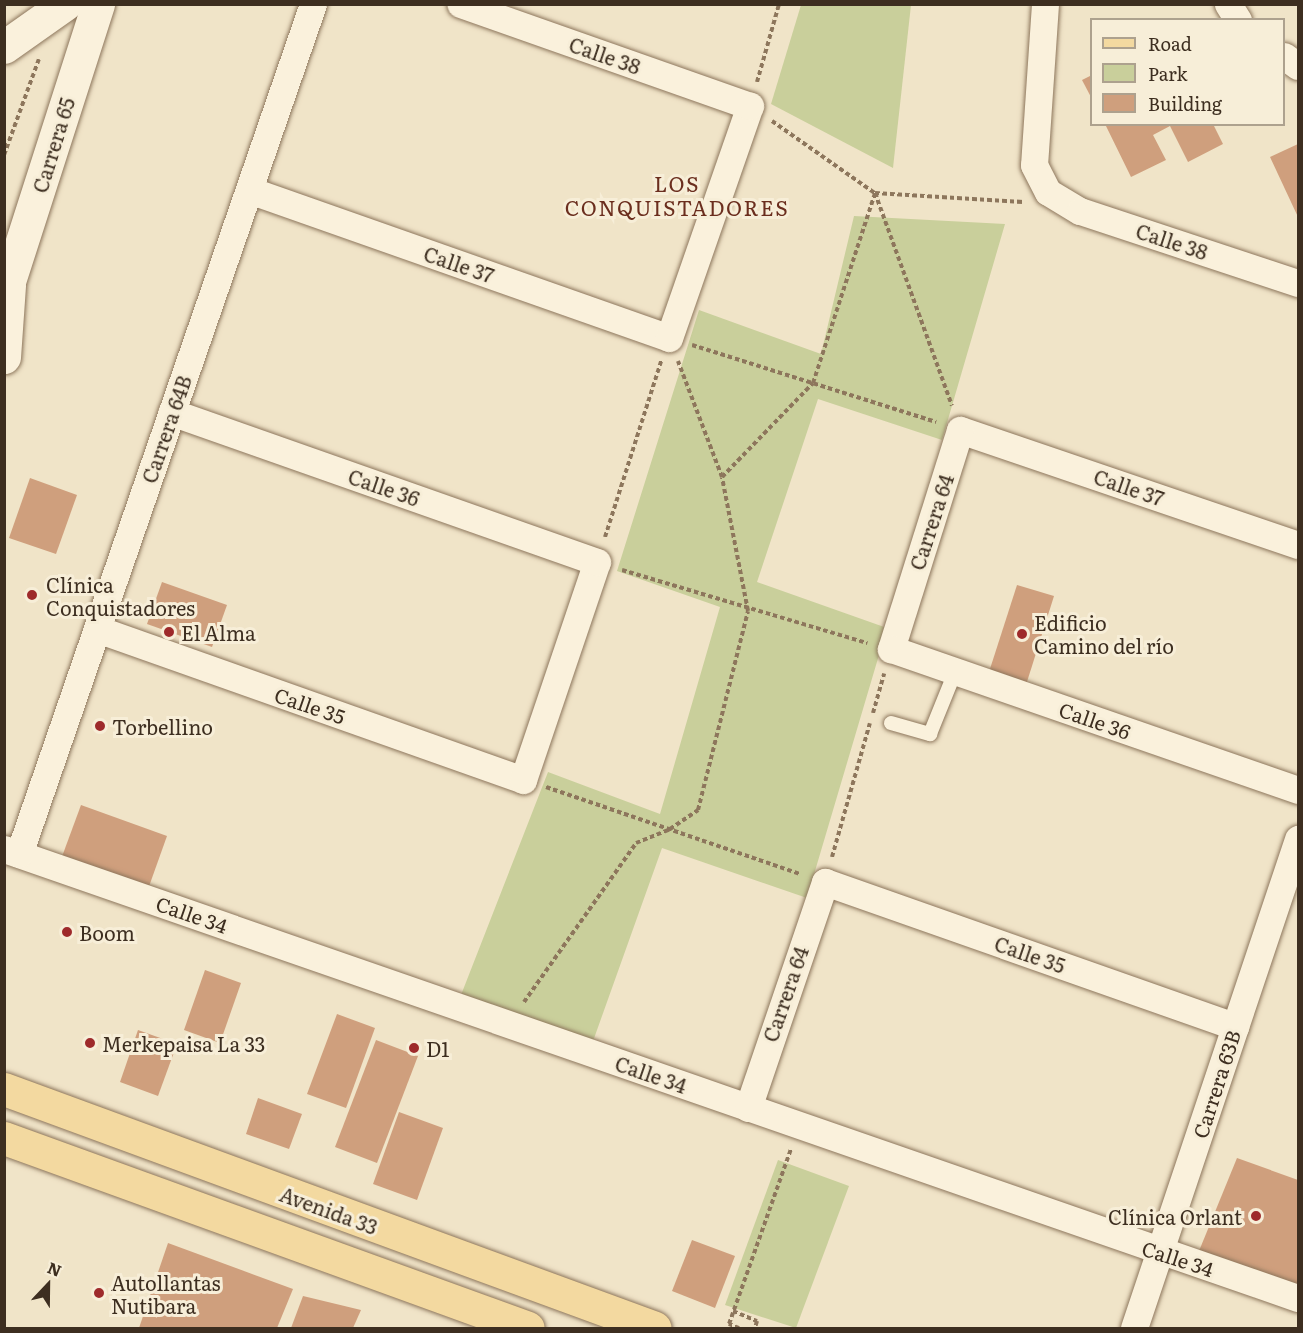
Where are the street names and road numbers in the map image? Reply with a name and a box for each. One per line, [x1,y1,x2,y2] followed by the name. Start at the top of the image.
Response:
[566,32,644,78] street label: Calle 38
[27,94,79,196] street label: Carrera 65
[1133,218,1211,264] street label: Calle 38
[421,241,497,287] street label: Calle 37
[136,372,196,486] street label: Carrera 64B
[345,464,423,510] street label: Calle 36
[1091,464,1167,510] street label: Calle 37
[904,471,958,573] street label: Carrera 64
[272,682,348,728] street label: Calle 35
[1056,697,1134,743] street label: Calle 36
[153,891,231,937] street label: Calle 34
[992,931,1068,977] street label: Calle 35
[757,943,813,1045] street label: Carrera 64
[1187,1027,1245,1141] street label: Carrera 63B
[612,1051,690,1097] street label: Calle 34
[277,1181,381,1239] street label: Avenida 33
[1139,1235,1217,1281] street label: Calle 34

